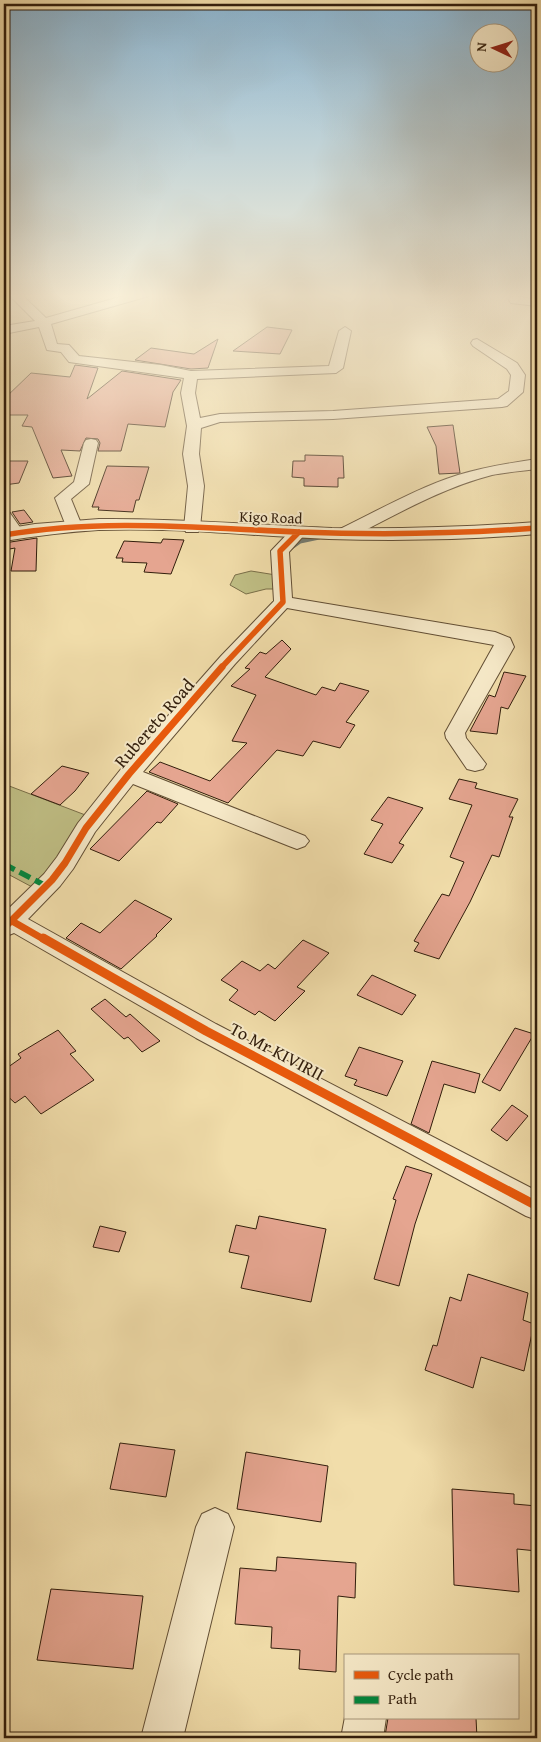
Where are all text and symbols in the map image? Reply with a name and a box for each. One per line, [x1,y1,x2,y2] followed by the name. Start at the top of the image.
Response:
[468,22,518,72] north arrow
[471,41,491,52] text: N
[239,505,303,529] street label: Kigo Road
[108,672,201,774] street label: Rubereto Road
[225,1015,329,1087] street label: To Mr KIVIRII
[344,1654,518,1720] legend
[388,1664,454,1685] text: Cycle path
[388,1688,417,1709] text: Path

